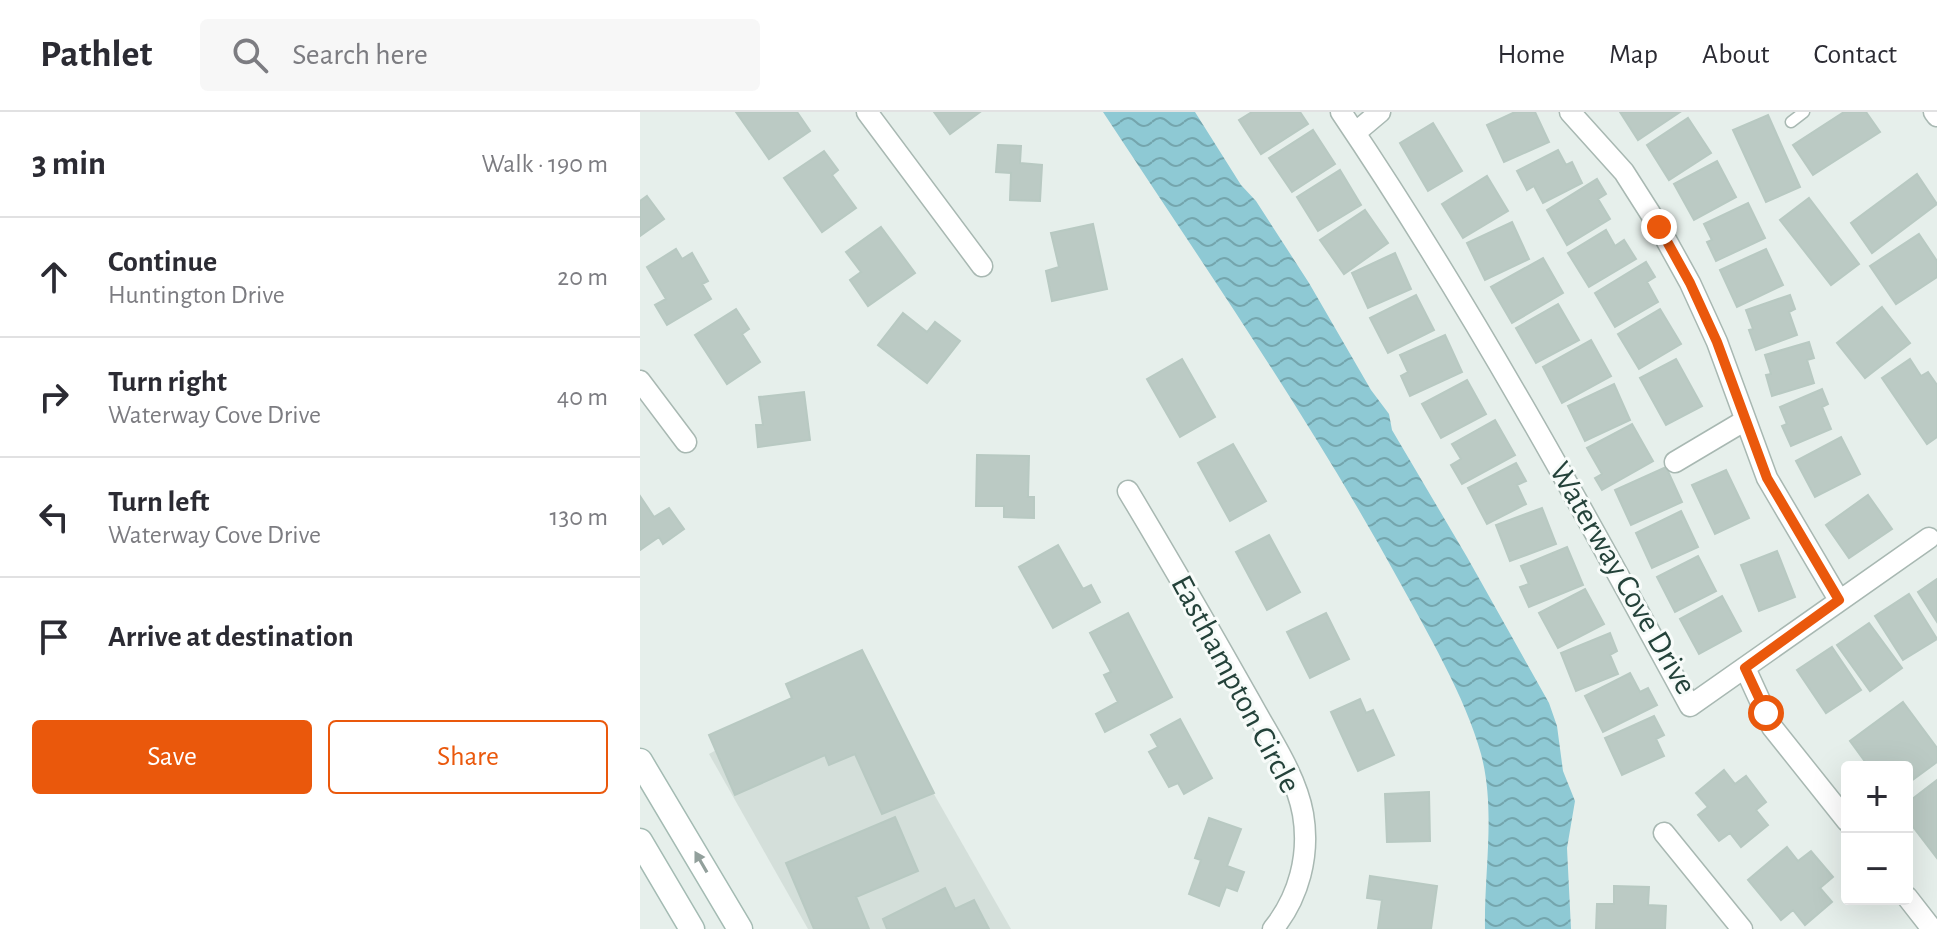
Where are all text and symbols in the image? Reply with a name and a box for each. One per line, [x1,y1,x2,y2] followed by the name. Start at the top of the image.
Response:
[200,19,760,91] search box
[228,33,272,77] icon: search
[40,36,152,74] text: Pathlet
[292,40,428,70] text: Search here
[1498,41,1565,69] text: Home
[1609,41,1658,69] text: Map
[1702,41,1770,69] text: About
[1814,41,1897,69] text: Contact
[32,147,106,181] text: 3 min
[481,151,608,177] text: Walk · 190 m
[1641,209,1677,245] route end
[108,247,217,277] text: Continue
[32,255,76,299] icon: ahead
[557,264,608,290] text: 20 m
[108,282,285,308] text: Huntington Drive
[108,367,227,397] text: Turn right
[32,375,76,419] icon: right
[557,384,608,410] text: 40 m
[108,402,321,428] text: Waterway Cove Drive
[1544,456,1702,700] street label: Waterway Cove Drive
[108,487,209,517] text: Turn left
[32,495,76,539] icon: left
[550,504,608,530] text: 130 m
[108,522,321,548] text: Waterway Cove Drive
[1165,570,1307,798] street label: Easthampton Circle
[32,615,76,659] icon: arrive
[108,622,354,652] text: Arrive at destination
[1748,695,1784,731] route start
[32,720,312,794] button: Save
[328,720,608,794] button: Share
[1841,761,1913,905] map controls
[1841,761,1913,833] button: +
[1841,833,1913,905] button: −
[694,851,708,873] one-way arrow

